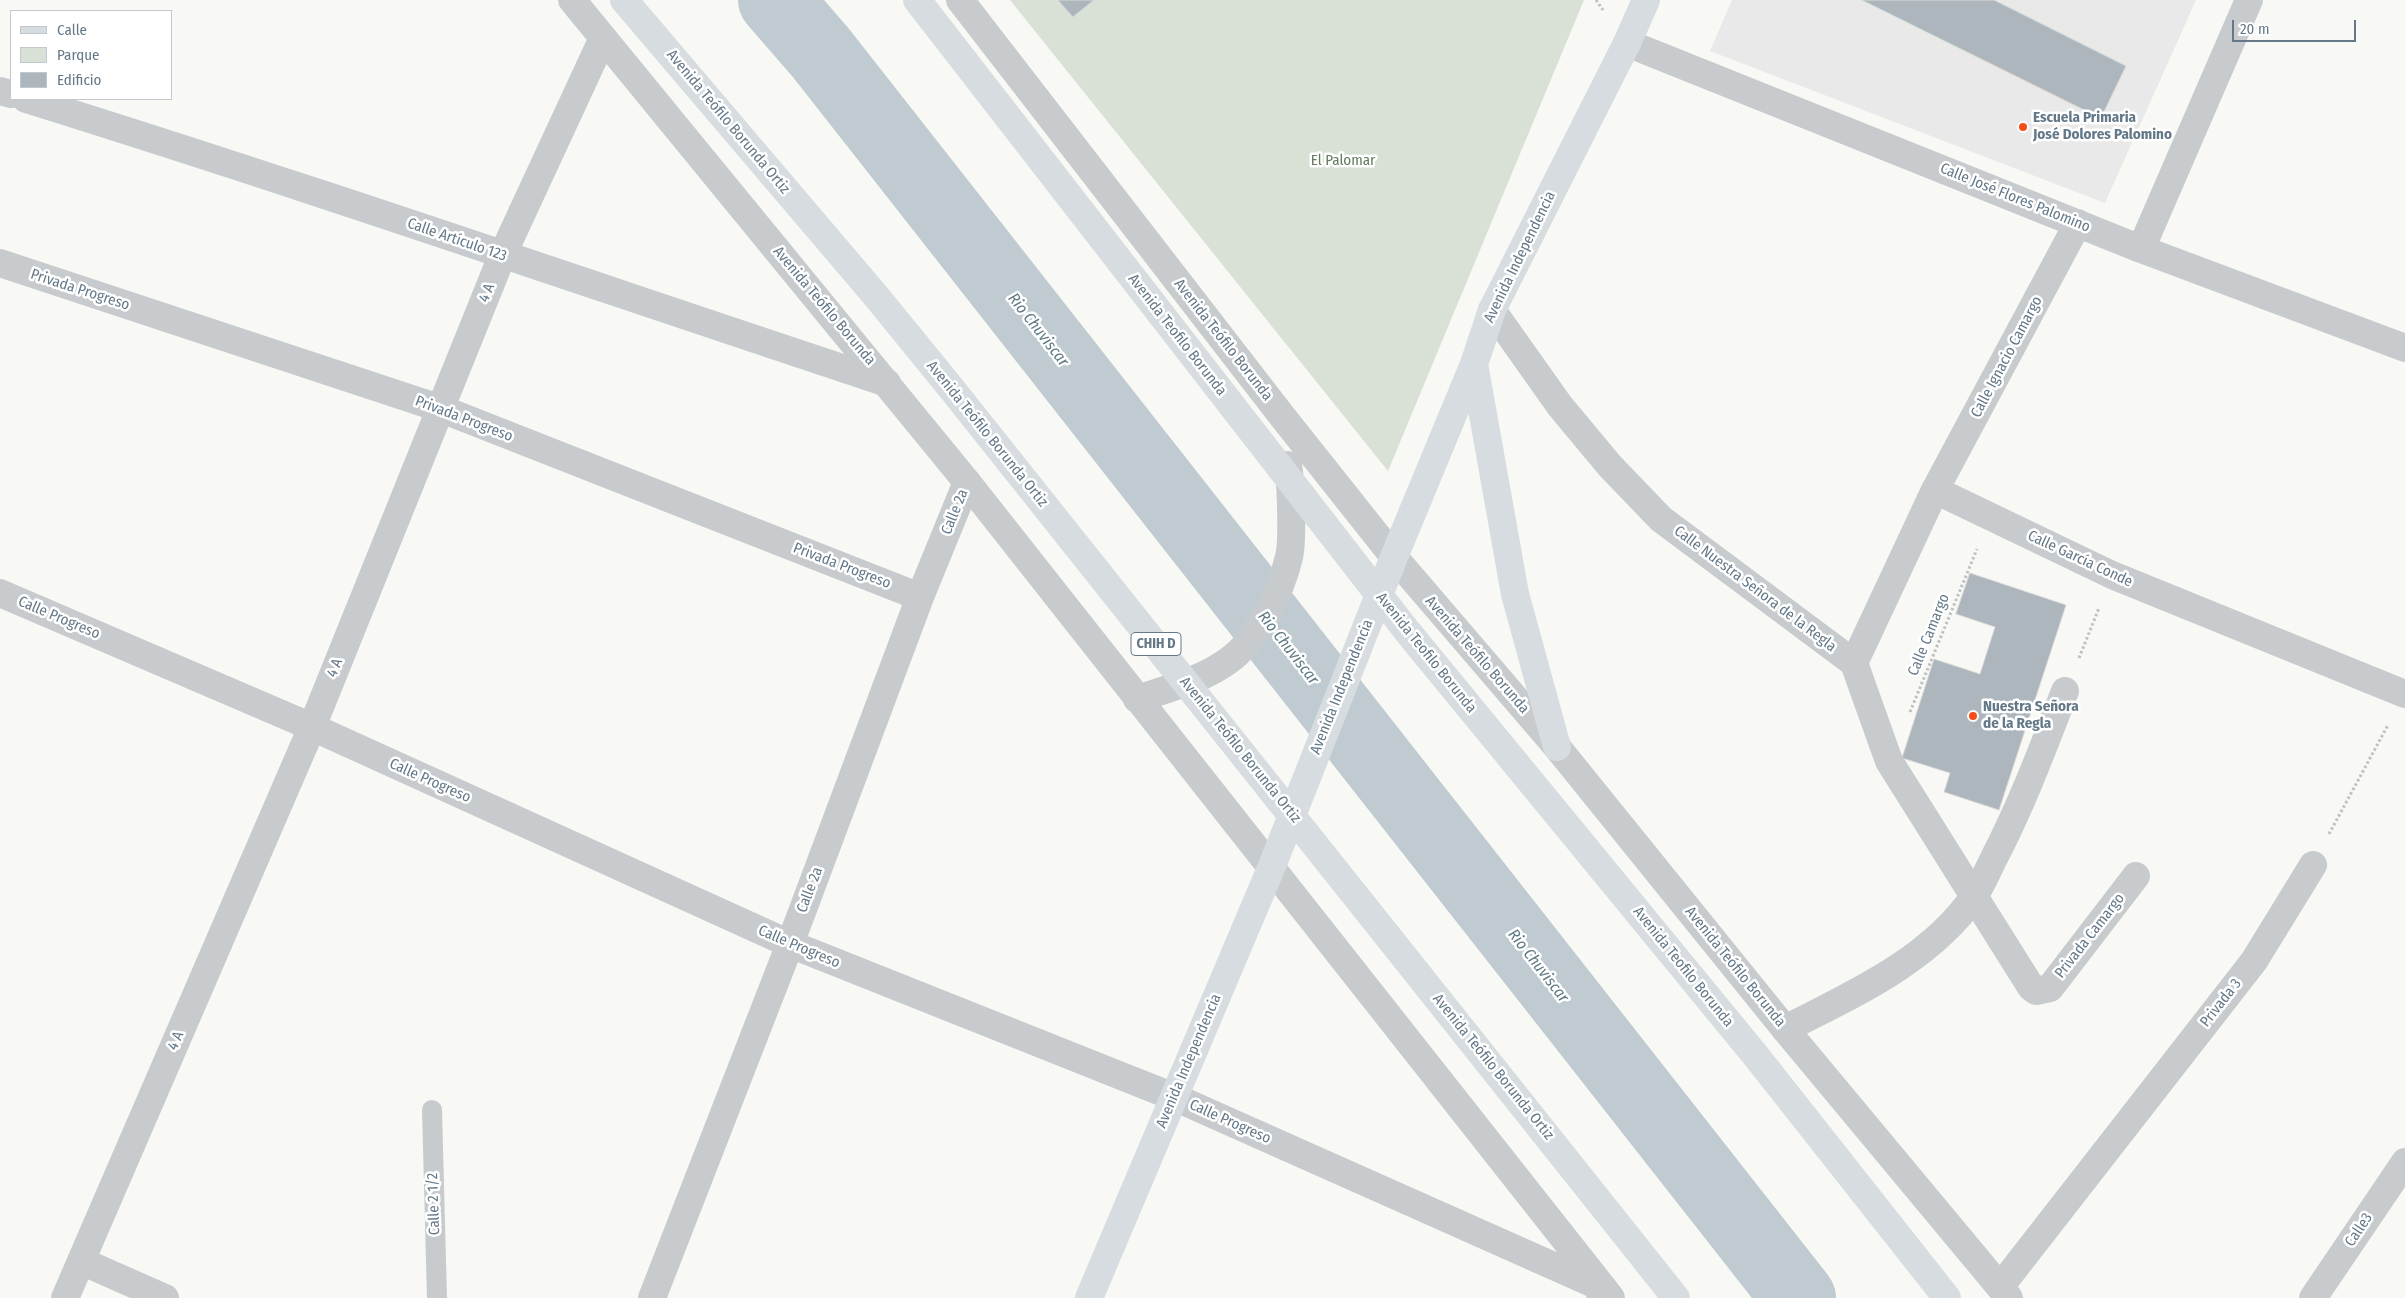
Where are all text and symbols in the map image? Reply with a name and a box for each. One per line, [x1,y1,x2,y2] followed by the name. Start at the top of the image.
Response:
[10,10,172,100] legend
[2235,10,2359,42] scale bar
[2240,20,2270,38] text: 20 m
[57,21,87,39] text: Calle
[57,46,100,64] text: Parque
[663,46,793,198] street label: Avenida Teófilo Borunda Ortiz
[57,71,102,89] text: Edificio
[2033,109,2172,144] place label: Escuela Primaria José Dolores Palomino
[2017,121,2029,133] marker: Escuela Primaria José Dolores Palomino
[1311,152,1375,170] park label: El Palomar
[1937,160,2093,236] street label: Calle José Flores Palomino
[1480,188,1560,326] street label: Avenida Independencia
[405,215,509,265] street label: Calle Artículo 123
[769,243,879,369] street label: Avenida Teófilo Borunda
[28,266,132,314] street label: Privada Progreso
[1124,271,1230,399] street label: Avenida Teofilo Borunda
[1170,276,1276,404] street label: Avenida Teófilo Borunda
[475,281,499,305] street label: 4 A
[1003,290,1073,370] water label: Rio Chuviscar
[1967,293,2047,421] street label: Calle Ignacio Camargo
[923,357,1051,511] street label: Avenida Teófilo Borunda Ortiz
[413,392,515,446] street label: Privada Progreso
[938,487,972,537] street label: Calle 2a
[1670,522,1840,656] street label: Calle Nuestra Señora de la Regla
[2025,527,2135,591] street label: Calle García Conde
[791,539,893,593] street label: Privada Progreso
[1372,589,1480,717] street label: Avenida Teofilo Borunda
[1904,591,1954,679] street label: Calle Camargo
[15,593,103,643] street label: Calle Progreso
[1421,593,1533,717] street label: Avenida Teófilo Borunda
[1253,608,1323,688] water label: Rio Chuviscar
[1307,617,1377,757] street label: Avenida Independencia
[1131,633,1181,656] road number: CHIH D
[323,656,347,680] street label: 4 A
[1176,673,1304,827] street label: Avenida Teófilo Borunda Ortiz
[1983,698,2079,733] place label: Nuestra Señora de la Regla
[1967,710,1979,722] marker: Nuestra Señora de la Regla
[386,755,474,807] street label: Calle Progreso
[793,865,827,915] street label: Calle 2a
[2051,890,2129,982] street label: Privada Camargo
[1629,903,1737,1031] street label: Avenida Teofilo Borunda
[1681,903,1789,1031] street label: Avenida Teófilo Borunda
[755,922,843,972] street label: Calle Progreso
[1503,926,1573,1006] water label: Rio Chuviscar
[2197,975,2245,1031] street label: Privada 3
[1429,990,1557,1144] street label: Avenida Teófilo Borunda Ortiz
[1153,991,1225,1131] street label: Avenida Independencia
[164,1029,188,1053] street label: 4 A
[1186,1096,1274,1148] street label: Calle Progreso
[424,1172,444,1236] street label: Calle 2 1/2
[2341,1210,2377,1250] street label: Calle3

